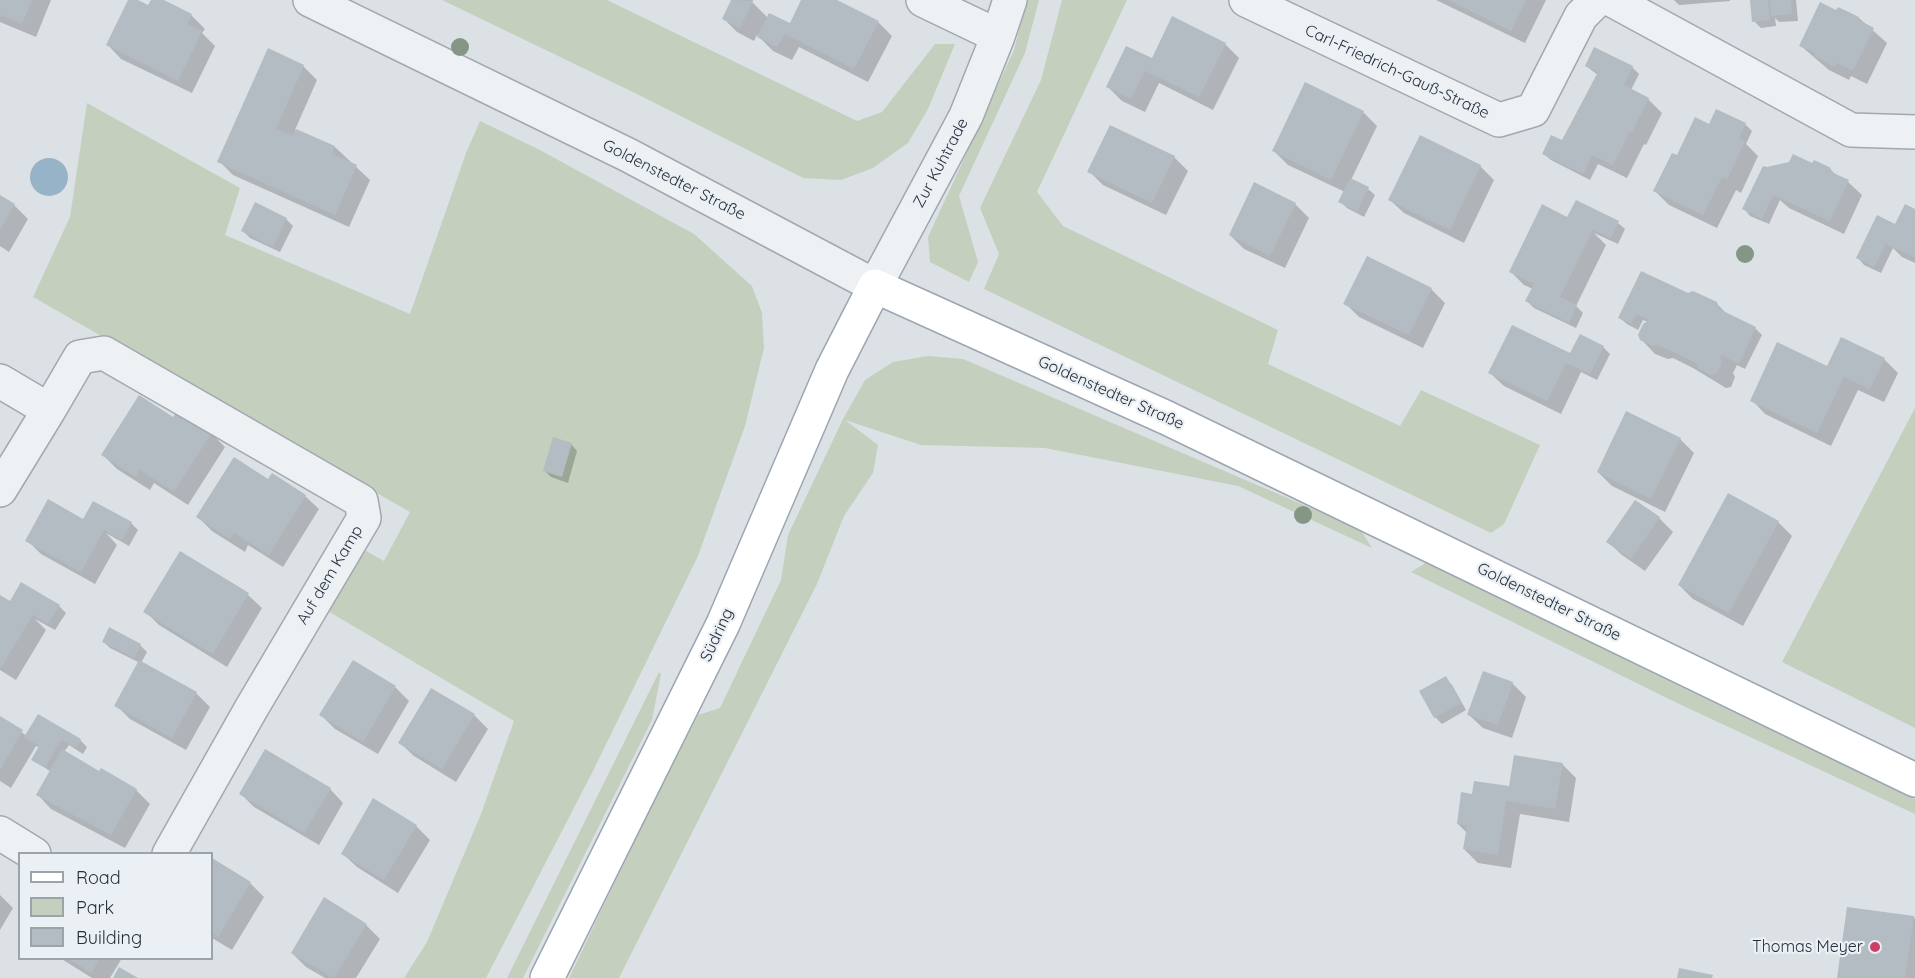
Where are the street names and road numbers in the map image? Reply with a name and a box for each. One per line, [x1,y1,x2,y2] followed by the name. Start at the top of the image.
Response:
[1302,21,1492,123] street label: Carl-Friedrich-Gauß-Straße
[909,115,973,211] street label: Zur Kuhtrade
[599,136,749,224] street label: Goldenstedter Straße
[1035,352,1187,434] street label: Goldenstedter Straße
[293,522,367,628] street label: Auf dem Kamp
[1474,559,1624,645] street label: Goldenstedter Straße
[696,605,738,665] street label: Südring

